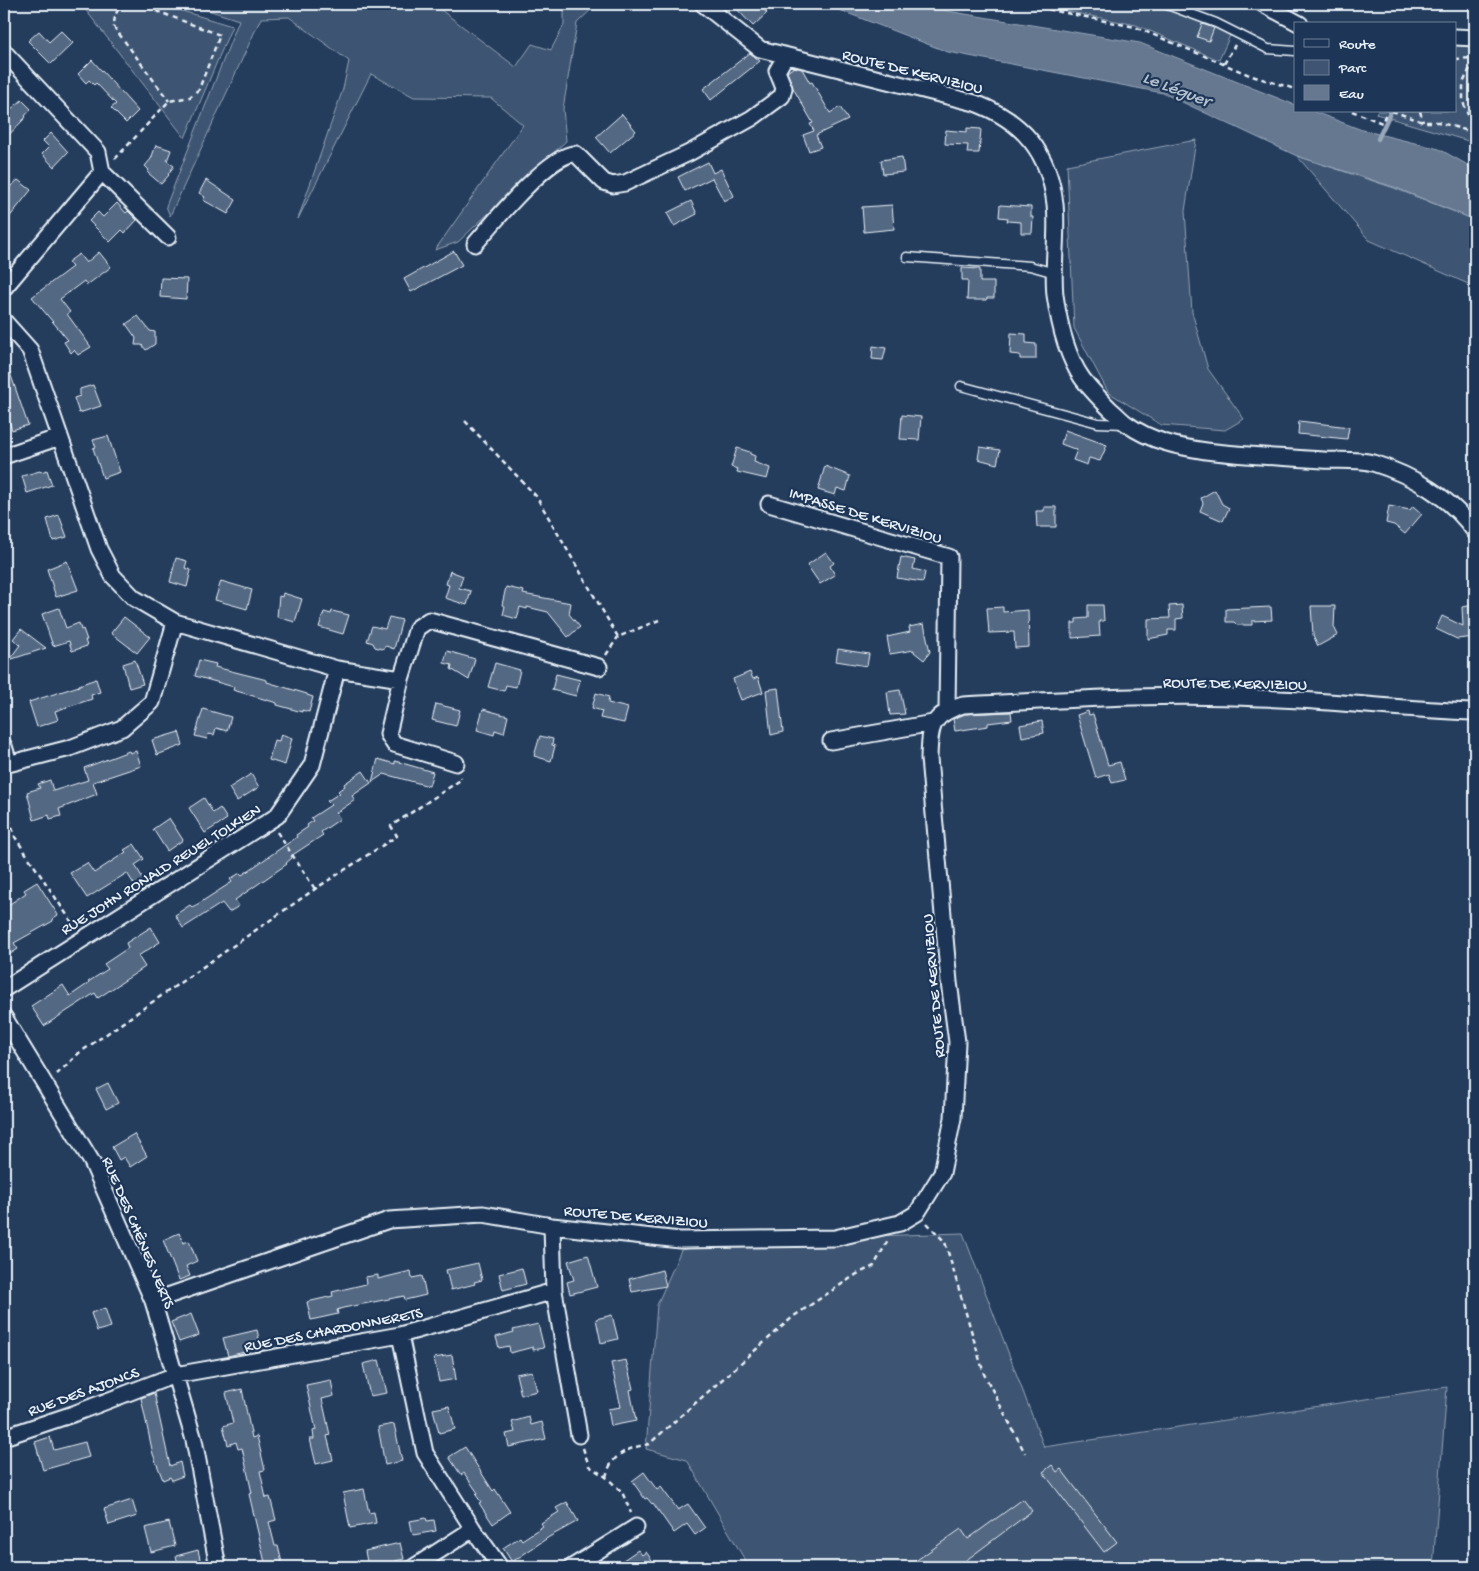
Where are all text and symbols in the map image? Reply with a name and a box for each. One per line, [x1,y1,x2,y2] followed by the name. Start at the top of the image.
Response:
[1294,22,1456,112] legend
[1339,36,1376,54] text: Route
[840,47,984,100] street label: ROUTE DE KERVIZIOU
[1338,60,1367,78] text: Parc
[1139,68,1216,114] water label: Le Léguer
[1339,86,1364,104] text: Eau
[786,485,944,550] street label: IMPASSE DE KERVIZIOU
[1163,675,1307,696] street label: ROUTE DE KERVIZIOU
[58,801,266,941] street label: RUE JOHN RONALD REUEL TOLKIEN
[920,913,951,1058] street label: ROUTE DE KERVIZIOU
[96,1154,179,1313] street label: RUE DES CHÊNES VERTS
[563,1203,708,1234] street label: ROUTE DE KERVIZIOU
[243,1305,425,1358] street label: RUE DES CHARDONNERETS
[26,1364,143,1422] street label: RUE DES AJONCS

